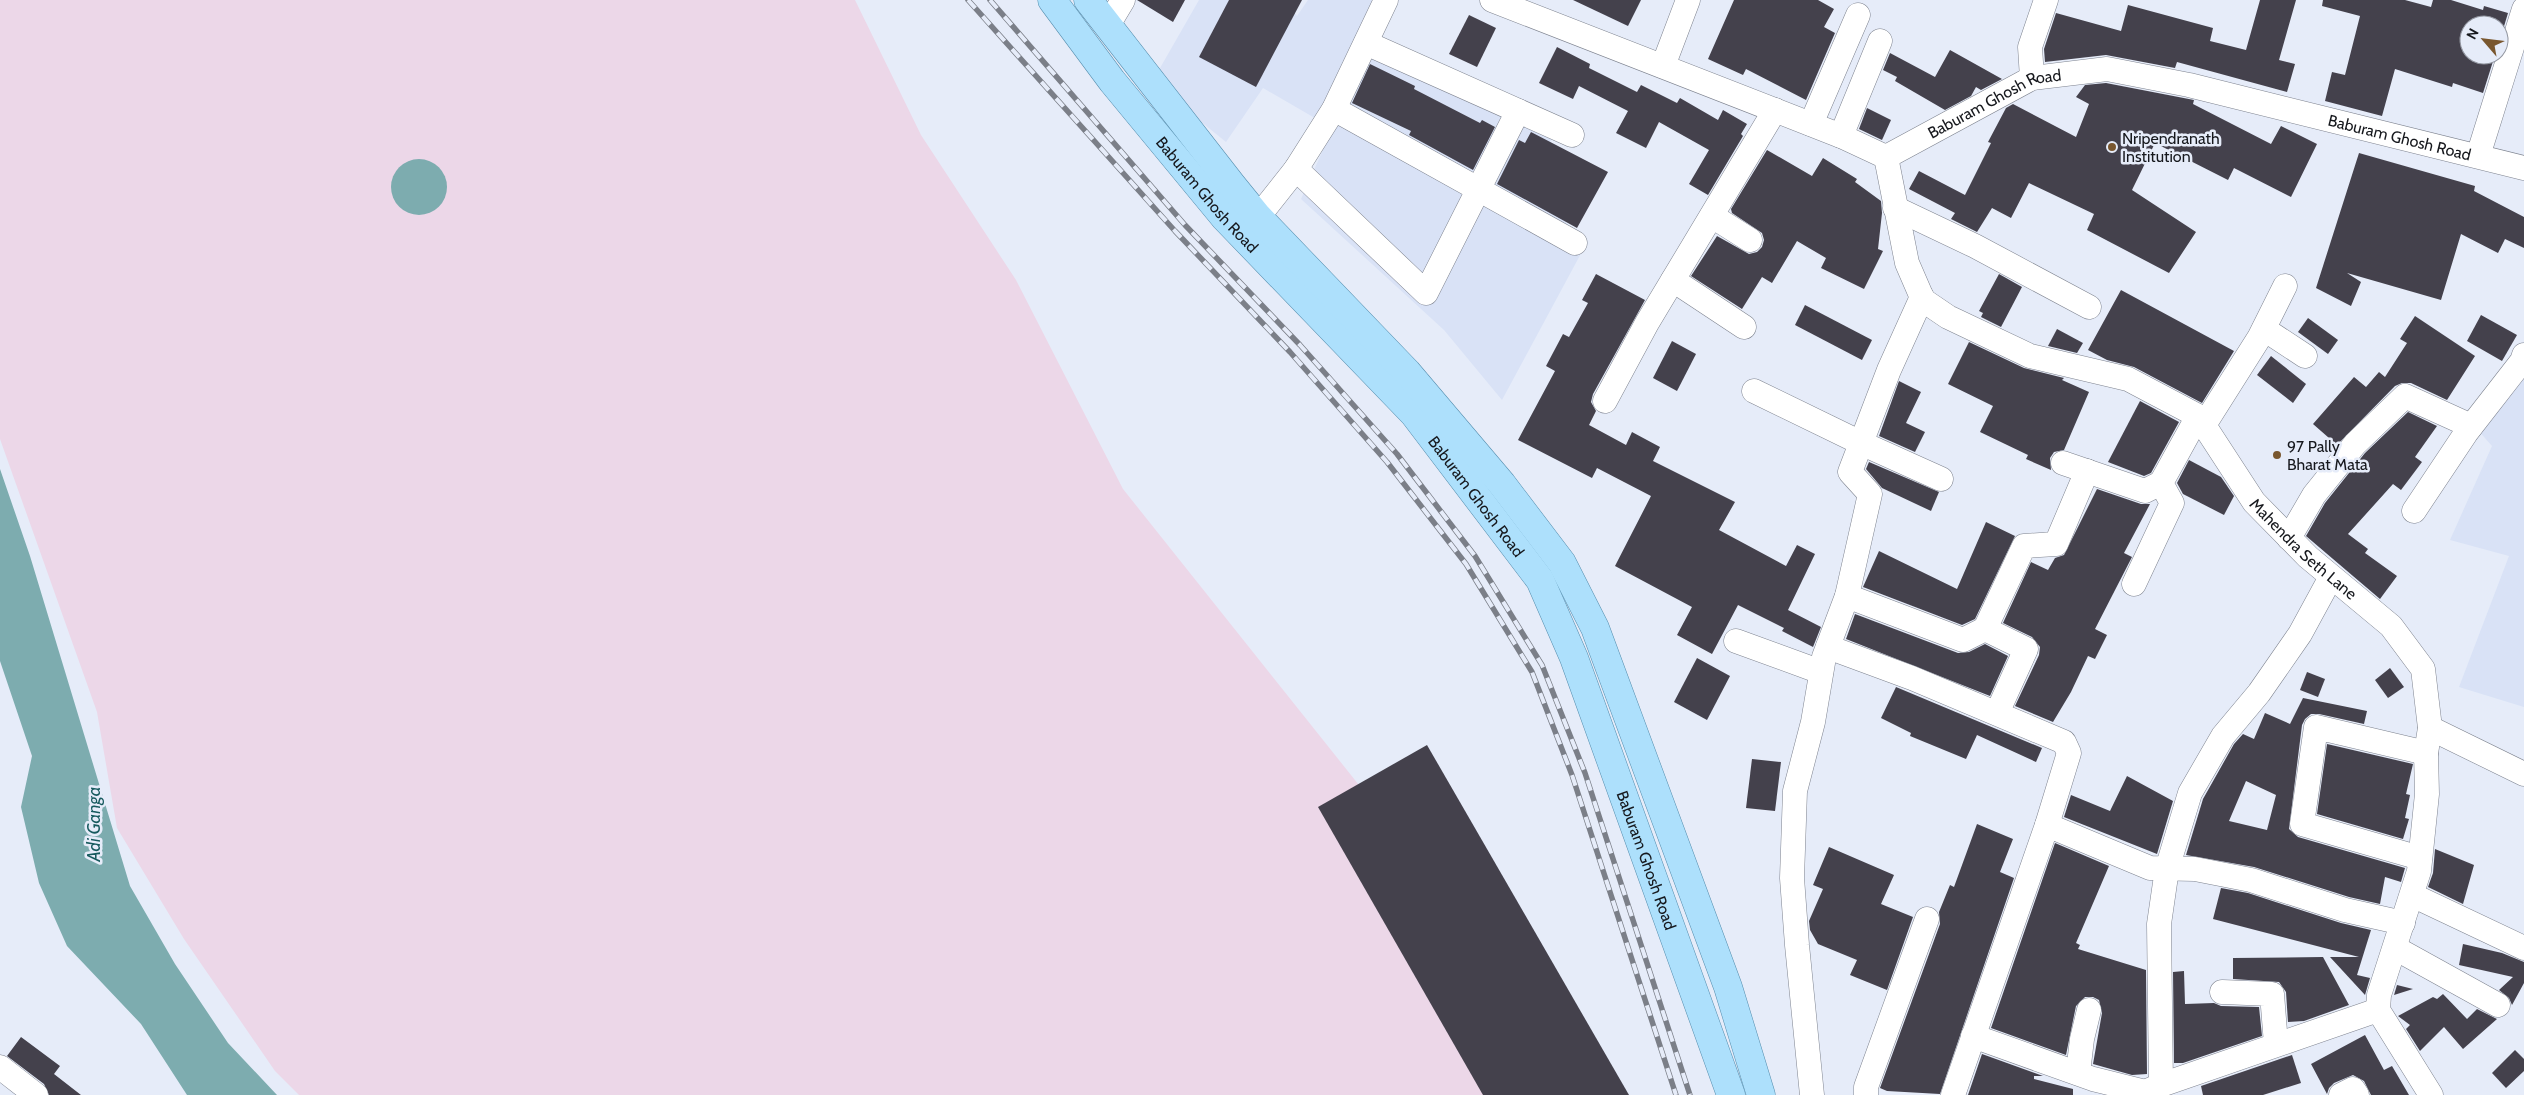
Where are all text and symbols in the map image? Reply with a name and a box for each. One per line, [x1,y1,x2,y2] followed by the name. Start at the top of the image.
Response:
[2459,15,2509,65] north arrow
[2462,25,2483,42] text: N
[1924,65,2062,142] street label: Baburam Ghosh Road
[2326,110,2473,164] street label: Baburam Ghosh Road
[2122,129,2220,166] place label: Nripendranath Institution
[1152,133,1262,256] street label: Baburam Ghosh Road
[2106,141,2118,153] marker: Nripendranath Institution
[1425,432,1528,560] street label: Baburam Ghosh Road
[2287,437,2368,474] place label: 97 Pally Bharat Mata
[2271,449,2283,461] marker: 97 Pally Bharat Mata
[2246,494,2361,603] street label: Mahendra Seth Lane
[83,786,105,863] water label: Adi Ganga
[1613,788,1680,932] street label: Baburam Ghosh Road

